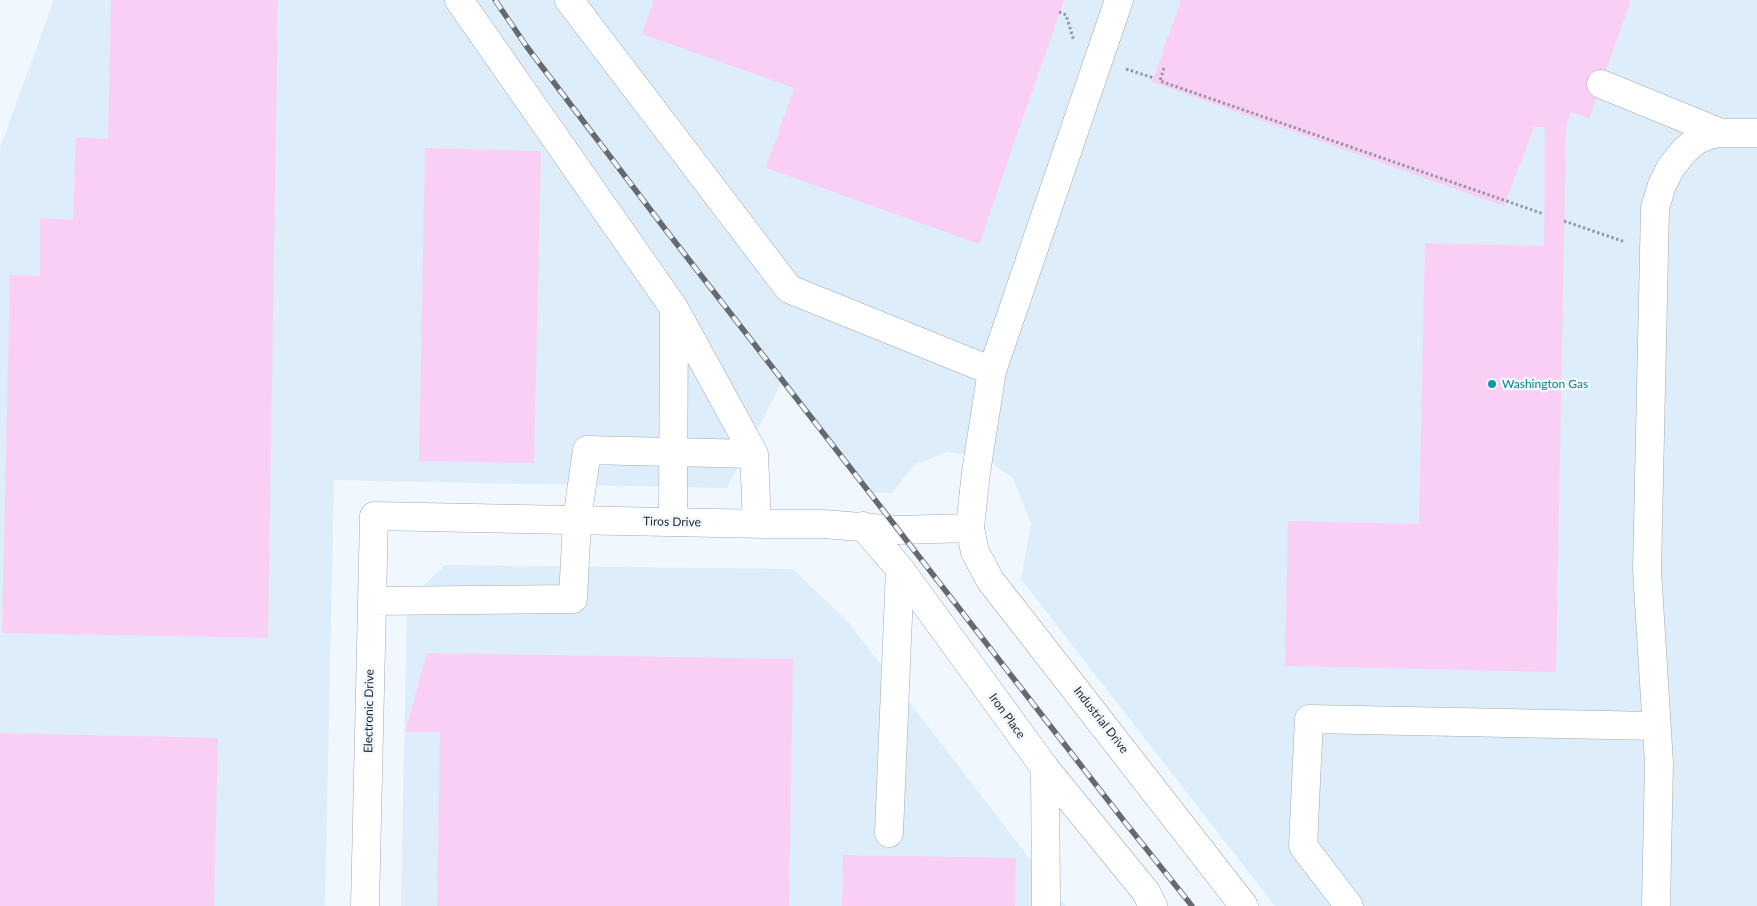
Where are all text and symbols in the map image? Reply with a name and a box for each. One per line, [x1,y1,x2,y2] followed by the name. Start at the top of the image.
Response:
[1502,377,1588,391] place label: Washington Gas
[1486,378,1498,390] marker: Washington Gas
[643,514,701,530] street label: Tiros Drive
[361,669,377,753] street label: Electronic Drive
[1071,684,1131,756] street label: Industrial Drive
[986,691,1028,741] street label: Iron Place

